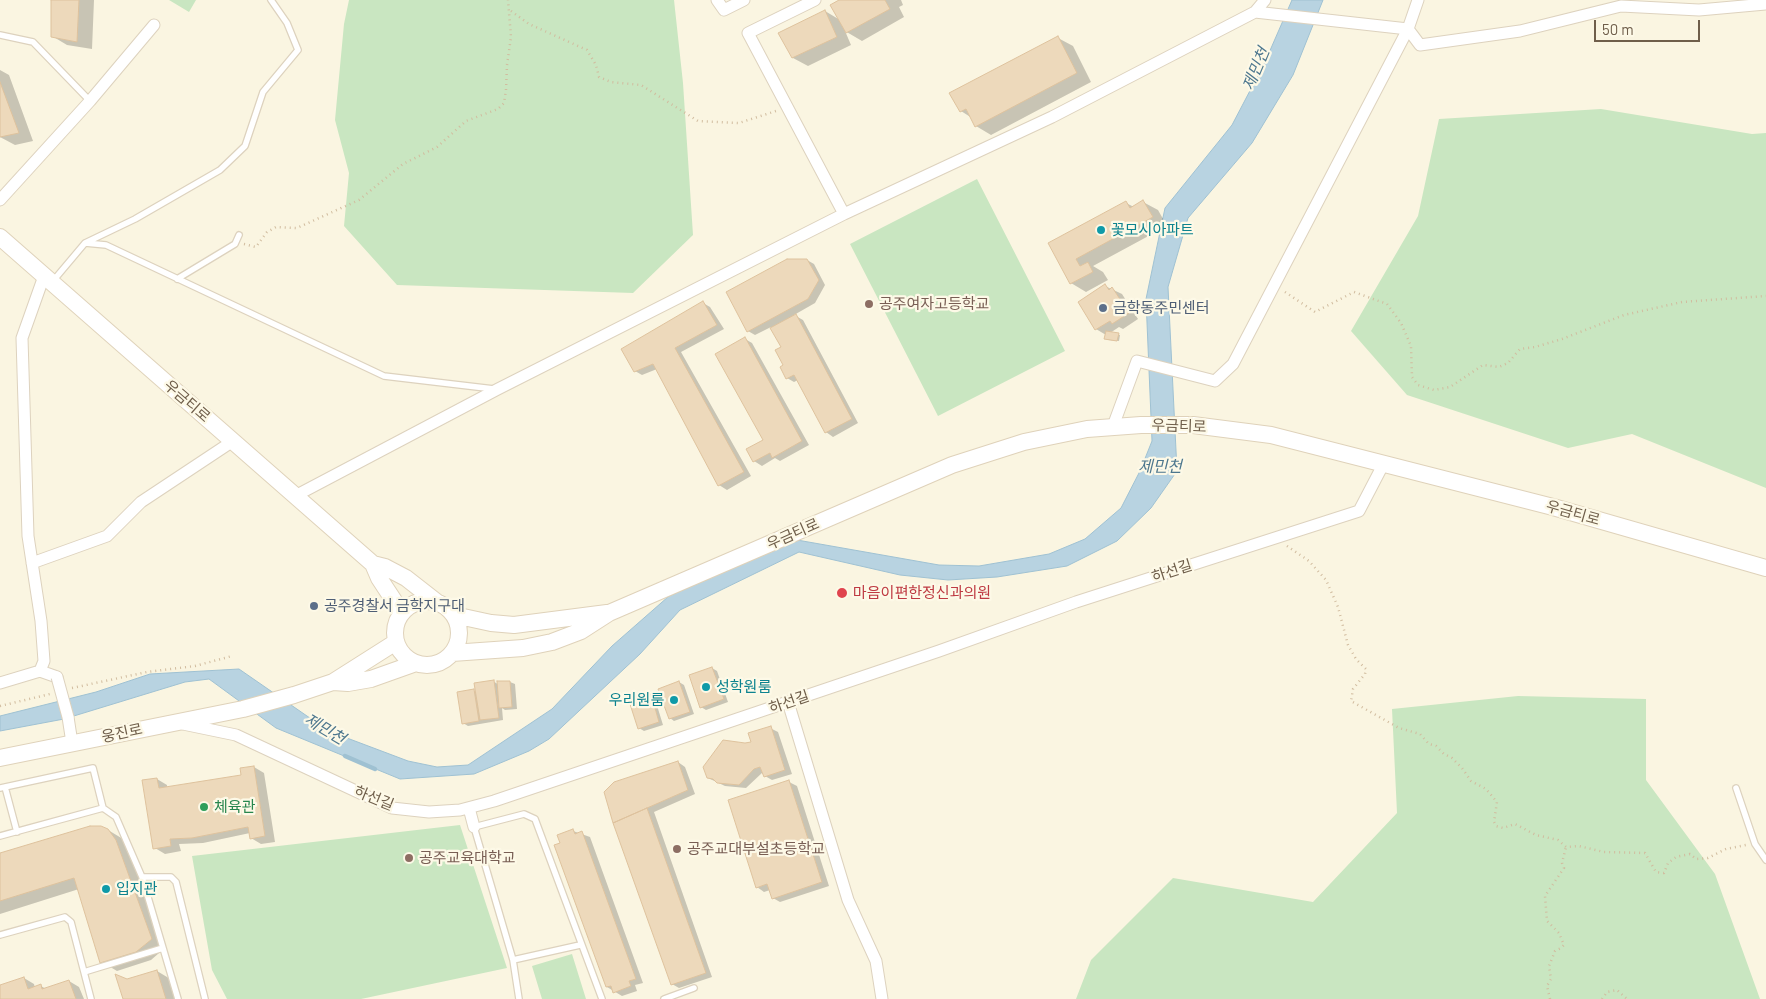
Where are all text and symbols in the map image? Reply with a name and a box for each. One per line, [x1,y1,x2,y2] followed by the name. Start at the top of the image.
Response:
[1596,10,1702,42] scale bar
[1602,20,1634,38] text: 50 m
[1239,45,1273,93] water label: 제민천
[1111,221,1194,239] place label: 꽃모시아파트
[1095,224,1107,236] marker: 꽃모시아파트
[879,295,989,313] place label: 공주여자고등학교
[863,298,875,310] marker: 공주여자고등학교
[1113,299,1210,317] place label: 금학동주민센터
[1097,302,1109,314] marker: 금학동주민센터
[160,376,214,426] street label: 우금티로
[1151,416,1207,436] street label: 우금티로
[1138,457,1182,477] water label: 제민천
[1544,497,1602,529] street label: 우금티로
[764,515,822,553] street label: 우금티로
[1150,556,1194,586] street label: 하선길
[853,584,991,602] place label: 마음이편한정신과의원
[835,586,849,600] marker: 마음이편한정신과의원
[324,597,465,615] place label: 공주경찰서 금학지구대
[308,600,320,612] marker: 공주경찰서 금학지구대
[716,678,771,696] place label: 성학원룸
[700,681,712,693] marker: 성학원룸
[766,687,812,717] street label: 하선길
[609,691,664,709] place label: 우리원룸
[668,694,680,706] marker: 우리원룸
[301,709,349,749] water label: 제민천
[100,720,144,746] street label: 웅진로
[351,782,397,814] street label: 하선길
[214,798,255,816] place label: 체육관
[198,801,210,813] marker: 체육관
[687,840,825,858] place label: 공주교대부설초등학교
[671,843,683,855] marker: 공주교대부설초등학교
[419,849,516,867] place label: 공주교육대학교
[403,852,415,864] marker: 공주교육대학교
[116,880,157,898] place label: 입지관
[100,883,112,895] marker: 입지관

